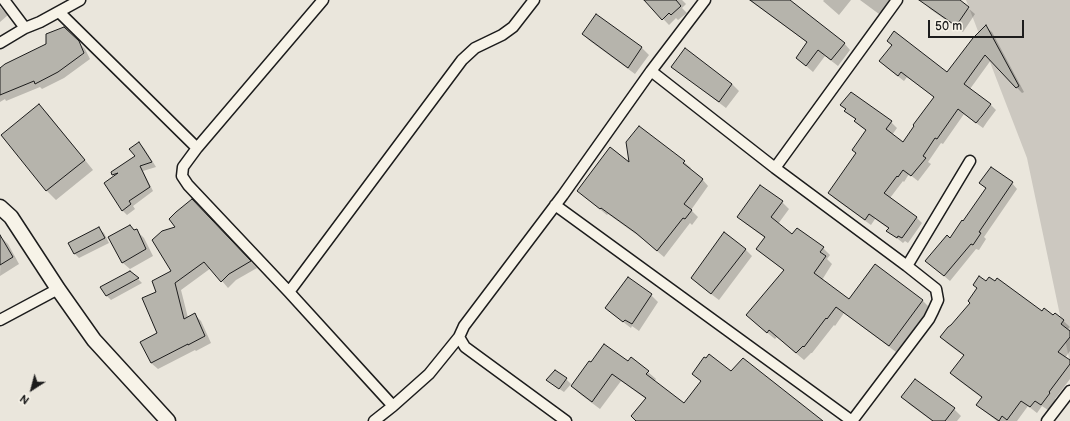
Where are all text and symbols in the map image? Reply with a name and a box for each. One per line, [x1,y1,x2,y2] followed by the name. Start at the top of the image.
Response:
[930,12,1026,38] scale bar
[935,19,962,34] text: 50 m
[12,369,52,409] north arrow
[17,391,32,407] text: N

